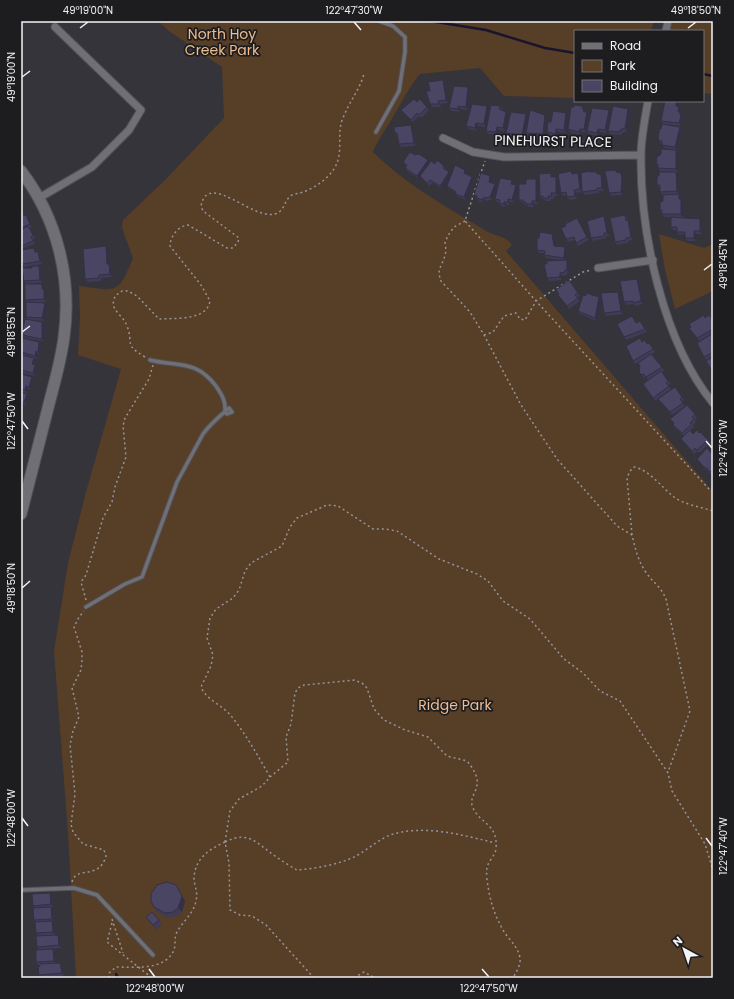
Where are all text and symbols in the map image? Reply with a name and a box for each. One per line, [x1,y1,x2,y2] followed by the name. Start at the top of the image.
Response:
[63,3,113,18] text: 49°19'00"N
[326,3,383,18] text: 122°47'30"W
[671,3,721,18] text: 49°18'50"N
[185,24,260,60] park label: North Hoy Creek Park
[574,30,704,102] legend
[610,37,641,54] text: Road
[4,52,19,102] text: 49°19'00"N
[610,57,637,74] text: Park
[610,77,658,94] text: Building
[494,130,612,152] street label: PINEHURST PLACE
[716,239,731,289] text: 49°18'45"N
[4,307,19,357] text: 49°18'55"N
[4,392,19,450] text: 122°47'50"W
[716,419,731,477] text: 122°47'30"W
[4,563,19,613] text: 49°18'50"N
[418,695,492,715] park label: Ridge Park
[4,789,19,847] text: 122°48'00"W
[716,817,731,875] text: 122°47'40"W
[664,929,704,969] north arrow
[669,933,686,950] text: N
[126,981,184,996] text: 122°48'00"W
[460,981,518,996] text: 122°47'50"W

